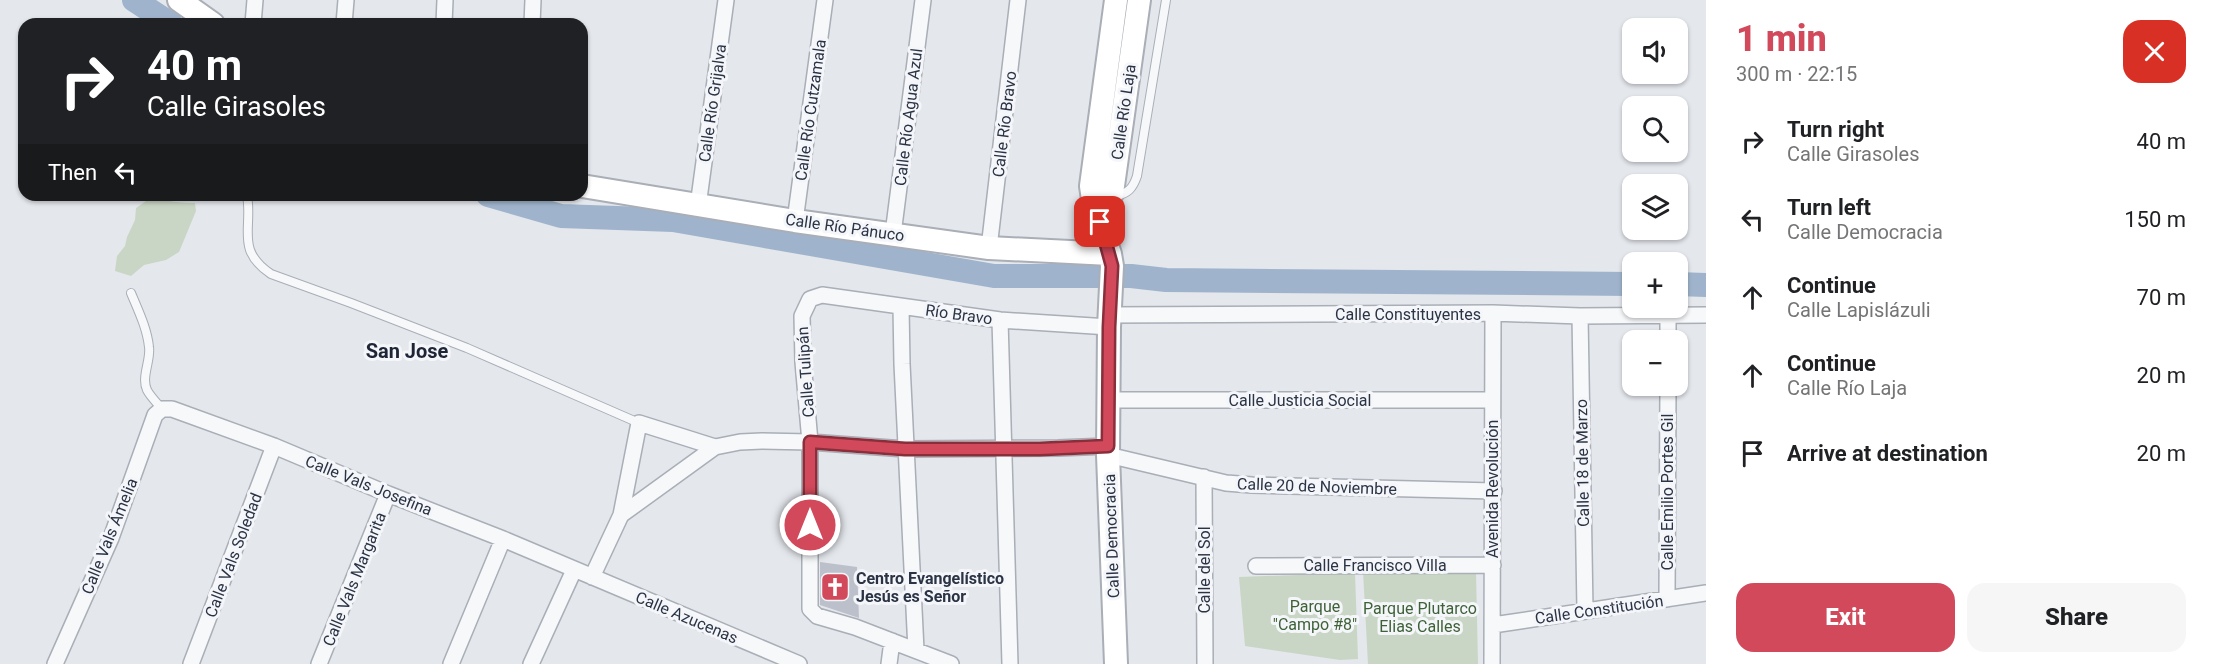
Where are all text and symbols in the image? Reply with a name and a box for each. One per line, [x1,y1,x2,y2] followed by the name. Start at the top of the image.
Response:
[1622,18,1688,396] map controls
[1622,18,1688,84] button: sound
[1736,18,1827,60] text: 1 min
[2123,20,2186,83] button: close
[791,38,830,182] street label: Calle Río Cutzamala
[147,41,242,90] text: 40 m
[48,42,126,120] icon: right
[695,43,730,163] street label: Calle Río Grijalva
[891,47,926,187] street label: Calle Río Agua Azul
[1736,62,1857,86] text: 300 m · 22:15
[1107,63,1140,161] street label: Calle Río Laja
[989,70,1020,178] street label: Calle Río Bravo
[147,91,326,123] text: Calle Girasoles
[1622,96,1688,162] button: search
[1787,117,1884,142] text: Turn right
[1736,125,1769,158] icon: right
[2137,129,2186,154] text: 40 m
[1787,142,1919,166] text: Calle Girasoles
[109,156,142,189] icon: left
[48,160,97,185] text: Then
[1622,174,1688,240] button: layers
[1787,195,1871,220] text: Turn left
[1074,196,1125,247] pin
[1736,203,1769,236] icon: left
[1083,205,1116,238] icon: arrive
[2124,207,2186,232] text: 150 m
[784,210,906,245] street label: Calle Río Pánuco
[1787,220,1943,244] text: Calle Democracia
[1622,252,1688,318] button: +
[1787,273,1876,298] text: Continue
[1736,281,1769,314] icon: ahead
[2137,285,2186,310] text: 70 m
[1787,298,1931,322] text: Calle Lapislázuli
[924,300,994,329] street label: Río Bravo
[1335,305,1481,324] street label: Calle Constituyentes
[793,326,818,418] street label: Calle Tulipán
[1622,330,1688,396] button: −
[366,339,449,363] district label: San Jose
[1787,351,1876,376] text: Continue
[1736,359,1769,392] icon: ahead
[2137,363,2186,388] text: 20 m
[1787,376,1907,400] text: Calle Río Laja
[1229,391,1371,410] street label: Calle Justicia Social
[1572,399,1593,527] street label: Calle 18 de Marzo
[1658,414,1677,570] street label: Calle Emilio Portes Gil
[1483,420,1502,558] street label: Avenida Revolución
[1736,437,1769,470] icon: arrive
[1787,441,1988,466] text: Arrive at destination
[2137,441,2186,466] text: 20 m
[303,451,435,520] street label: Calle Vals Josefina
[1100,473,1123,599] street label: Calle Democracia
[1237,474,1397,499] street label: Calle 20 de Noviembre
[78,475,141,597] street label: Calle Vals Ámelia
[201,490,266,620] street label: Calle Vals Soledad
[778,493,842,557] position arrow
[319,509,390,649] street label: Calle Vals Margarita
[1195,526,1214,614] street label: Calle del Sol
[1303,556,1447,575] street label: Calle Francisco Villa
[856,569,1004,606] place label: Centro Evangelístico Jesús es Señor
[819,571,851,603] church icon: Centro Evangelístico Jesús es Señor
[1736,583,1955,652] button: Exit
[1967,583,2186,652] button: Share
[633,587,741,648] street label: Calle Azucenas
[1534,591,1664,628] street label: Calle Constitución
[1273,597,1357,634] park label: Parque "Campo #8"
[1363,599,1477,636] park label: Parque Plutarco Elias Calles

